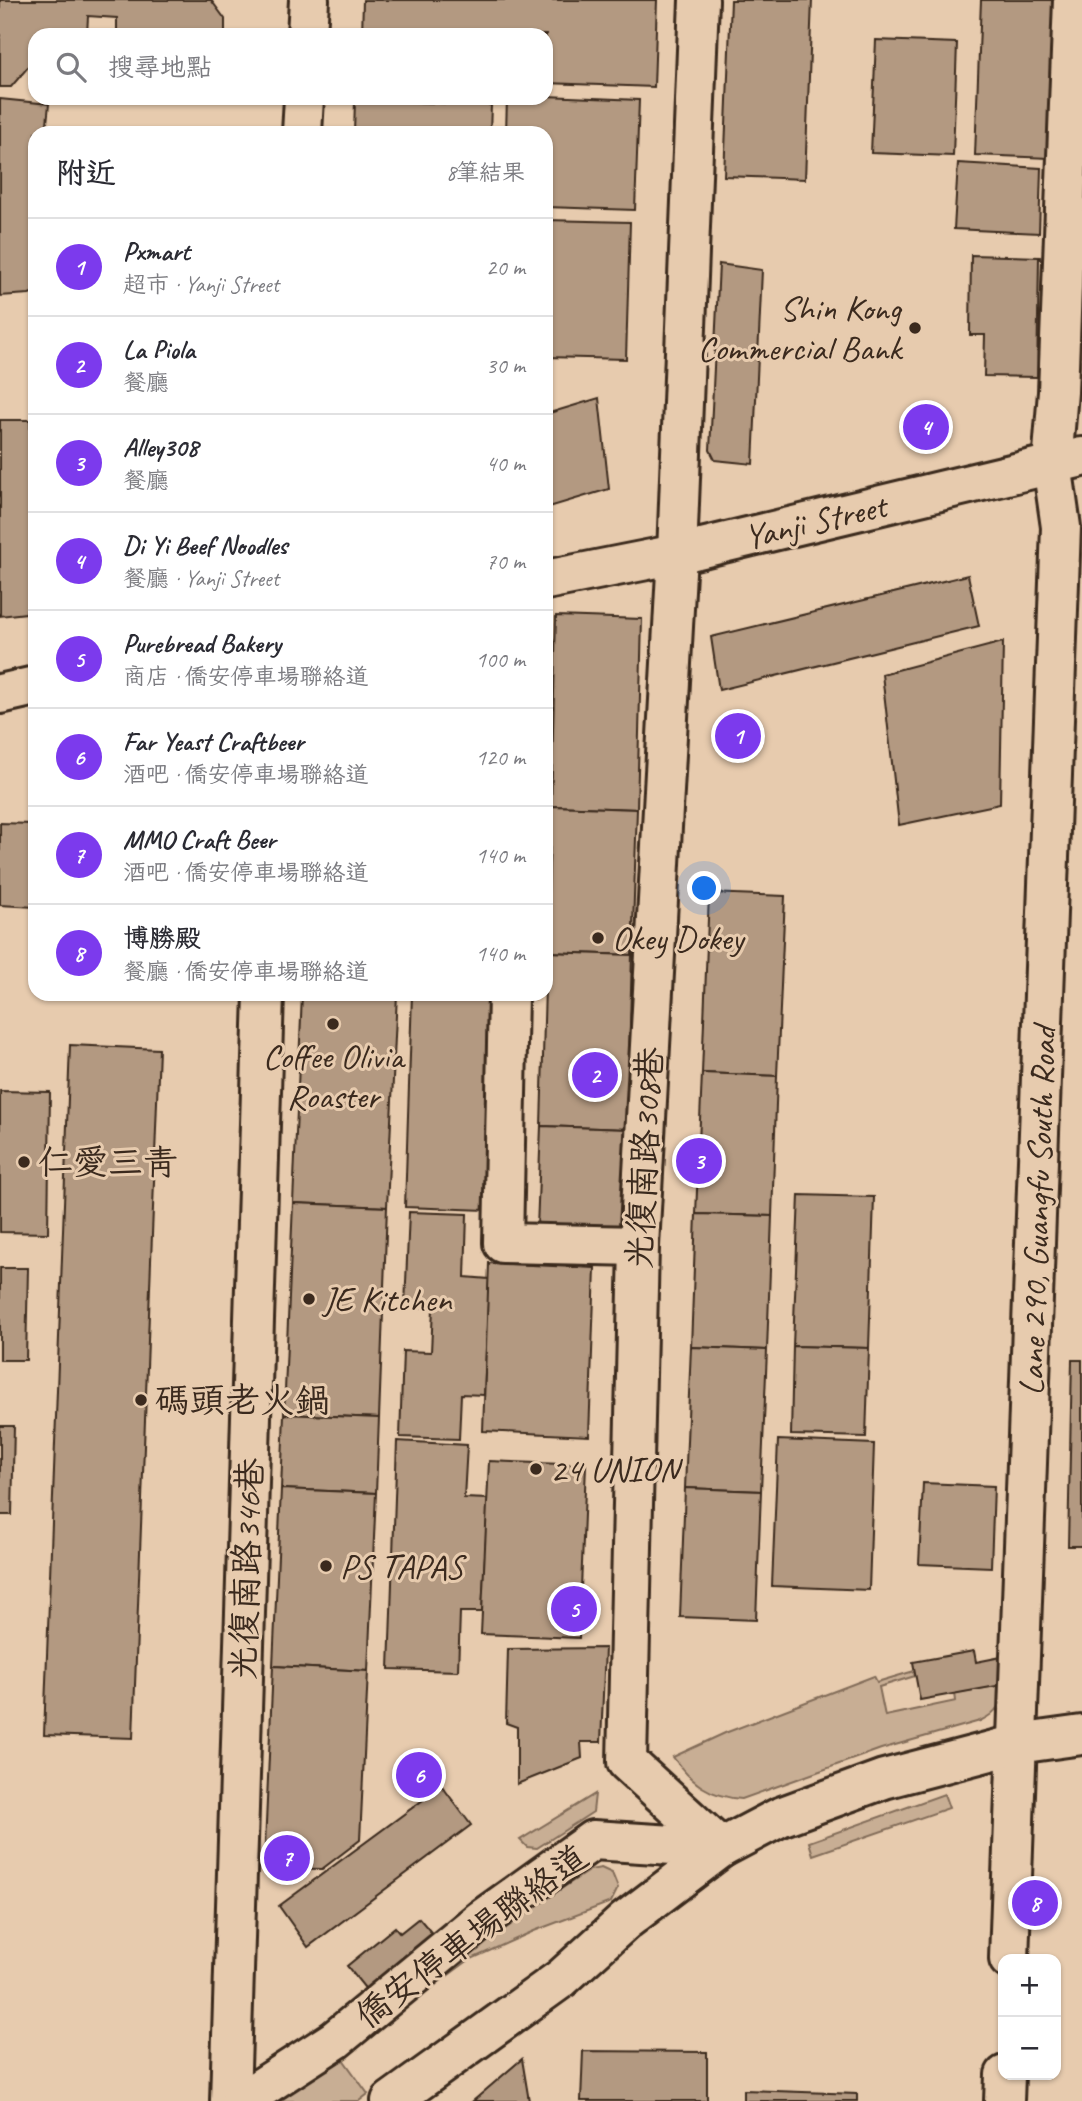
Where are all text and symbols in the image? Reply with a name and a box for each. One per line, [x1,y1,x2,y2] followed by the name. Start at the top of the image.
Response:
[28,28,553,105] search box
[52,48,90,86] icon: search
[108,51,212,84] text: 搜尋地點
[56,154,116,192] text: 附近
[446,158,525,187] text: 8筆結果
[123,235,190,268] text: Pxmart
[74,253,84,282] text: 1
[486,253,525,282] text: 20 m
[123,270,279,299] text: 超市 · Yanji Street
[698,286,904,371] place label: Shin Kong Commercial Bank
[907,320,923,336] marker: Shin Kong Commercial Bank
[123,333,195,366] text: La Piola
[74,351,84,380] text: 2
[486,351,525,380] text: 30 m
[123,368,169,397] text: 餐廳
[903,401,949,453] pin: 4
[123,431,198,464] text: Alley308
[74,449,84,478] text: 3
[486,449,525,478] text: 40 m
[123,466,169,495] text: 餐廳
[740,483,894,560] street label: Yanji Street
[123,529,287,562] text: Di Yi Beef Noodles
[74,547,84,576] text: 4
[486,547,525,576] text: 70 m
[123,564,279,593] text: 餐廳 · Yanji Street
[123,627,281,660] text: Purebread Bakery
[74,645,84,674] text: 5
[476,645,525,674] text: 100 m
[123,662,368,691] text: 商店 · 僑安停車場聯絡道
[715,710,761,762] pin: 1
[123,725,304,758] text: Far Yeast Craftbeer
[74,743,84,772] text: 6
[476,743,525,772] text: 120 m
[123,760,368,789] text: 酒吧 · 僑安停車場聯絡道
[123,823,276,856] text: MMO Craft Beer
[74,841,84,870] text: 7
[476,841,525,870] text: 140 m
[123,858,368,887] text: 酒吧 · 僑安停車場聯絡道
[687,871,721,905] your location
[612,916,746,961] place label: Okey Dokey
[123,922,201,955] text: 博勝殿
[590,930,606,946] marker: Okey Dokey
[74,939,84,968] text: 8
[476,939,525,968] text: 140 m
[123,957,368,986] text: 餐廳 · 僑安停車場聯絡道
[325,1016,341,1032] marker: Coffee Olivia Roaster
[1009,1021,1067,1396] street label: Lane 290, Guangfu South Road
[263,1034,406,1119] place label: Coffee Olivia Roaster
[616,1046,673,1270] street label: 光復南路308巷
[572,1049,618,1101] pin: 2
[676,1135,722,1187] pin: 3
[38,1140,178,1185] place label: 仁愛三青
[16,1154,32,1170] marker: 仁愛三青
[321,1277,453,1322] place label: JE Kitchen
[301,1291,317,1307] marker: JE Kitchen
[155,1378,330,1423] place label: 碼頭老火鍋
[133,1392,149,1408] marker: 碼頭老火鍋
[550,1447,684,1492] place label: 24 UNION
[220,1457,273,1681] street label: 光復南路346巷
[528,1461,544,1477] marker: 24 UNION
[340,1544,467,1589] place label: PS TAPAS
[318,1558,334,1574] marker: PS TAPAS
[551,1583,597,1635] pin: 5
[396,1749,442,1801] pin: 6
[264,1832,310,1884] pin: 7
[346,1834,597,2039] street label: 僑安停車場聯絡道
[1012,1877,1058,1929] pin: 8
[998,1954,1061,2080] map controls
[998,1954,1061,2017] button: +
[998,2017,1061,2080] button: −

